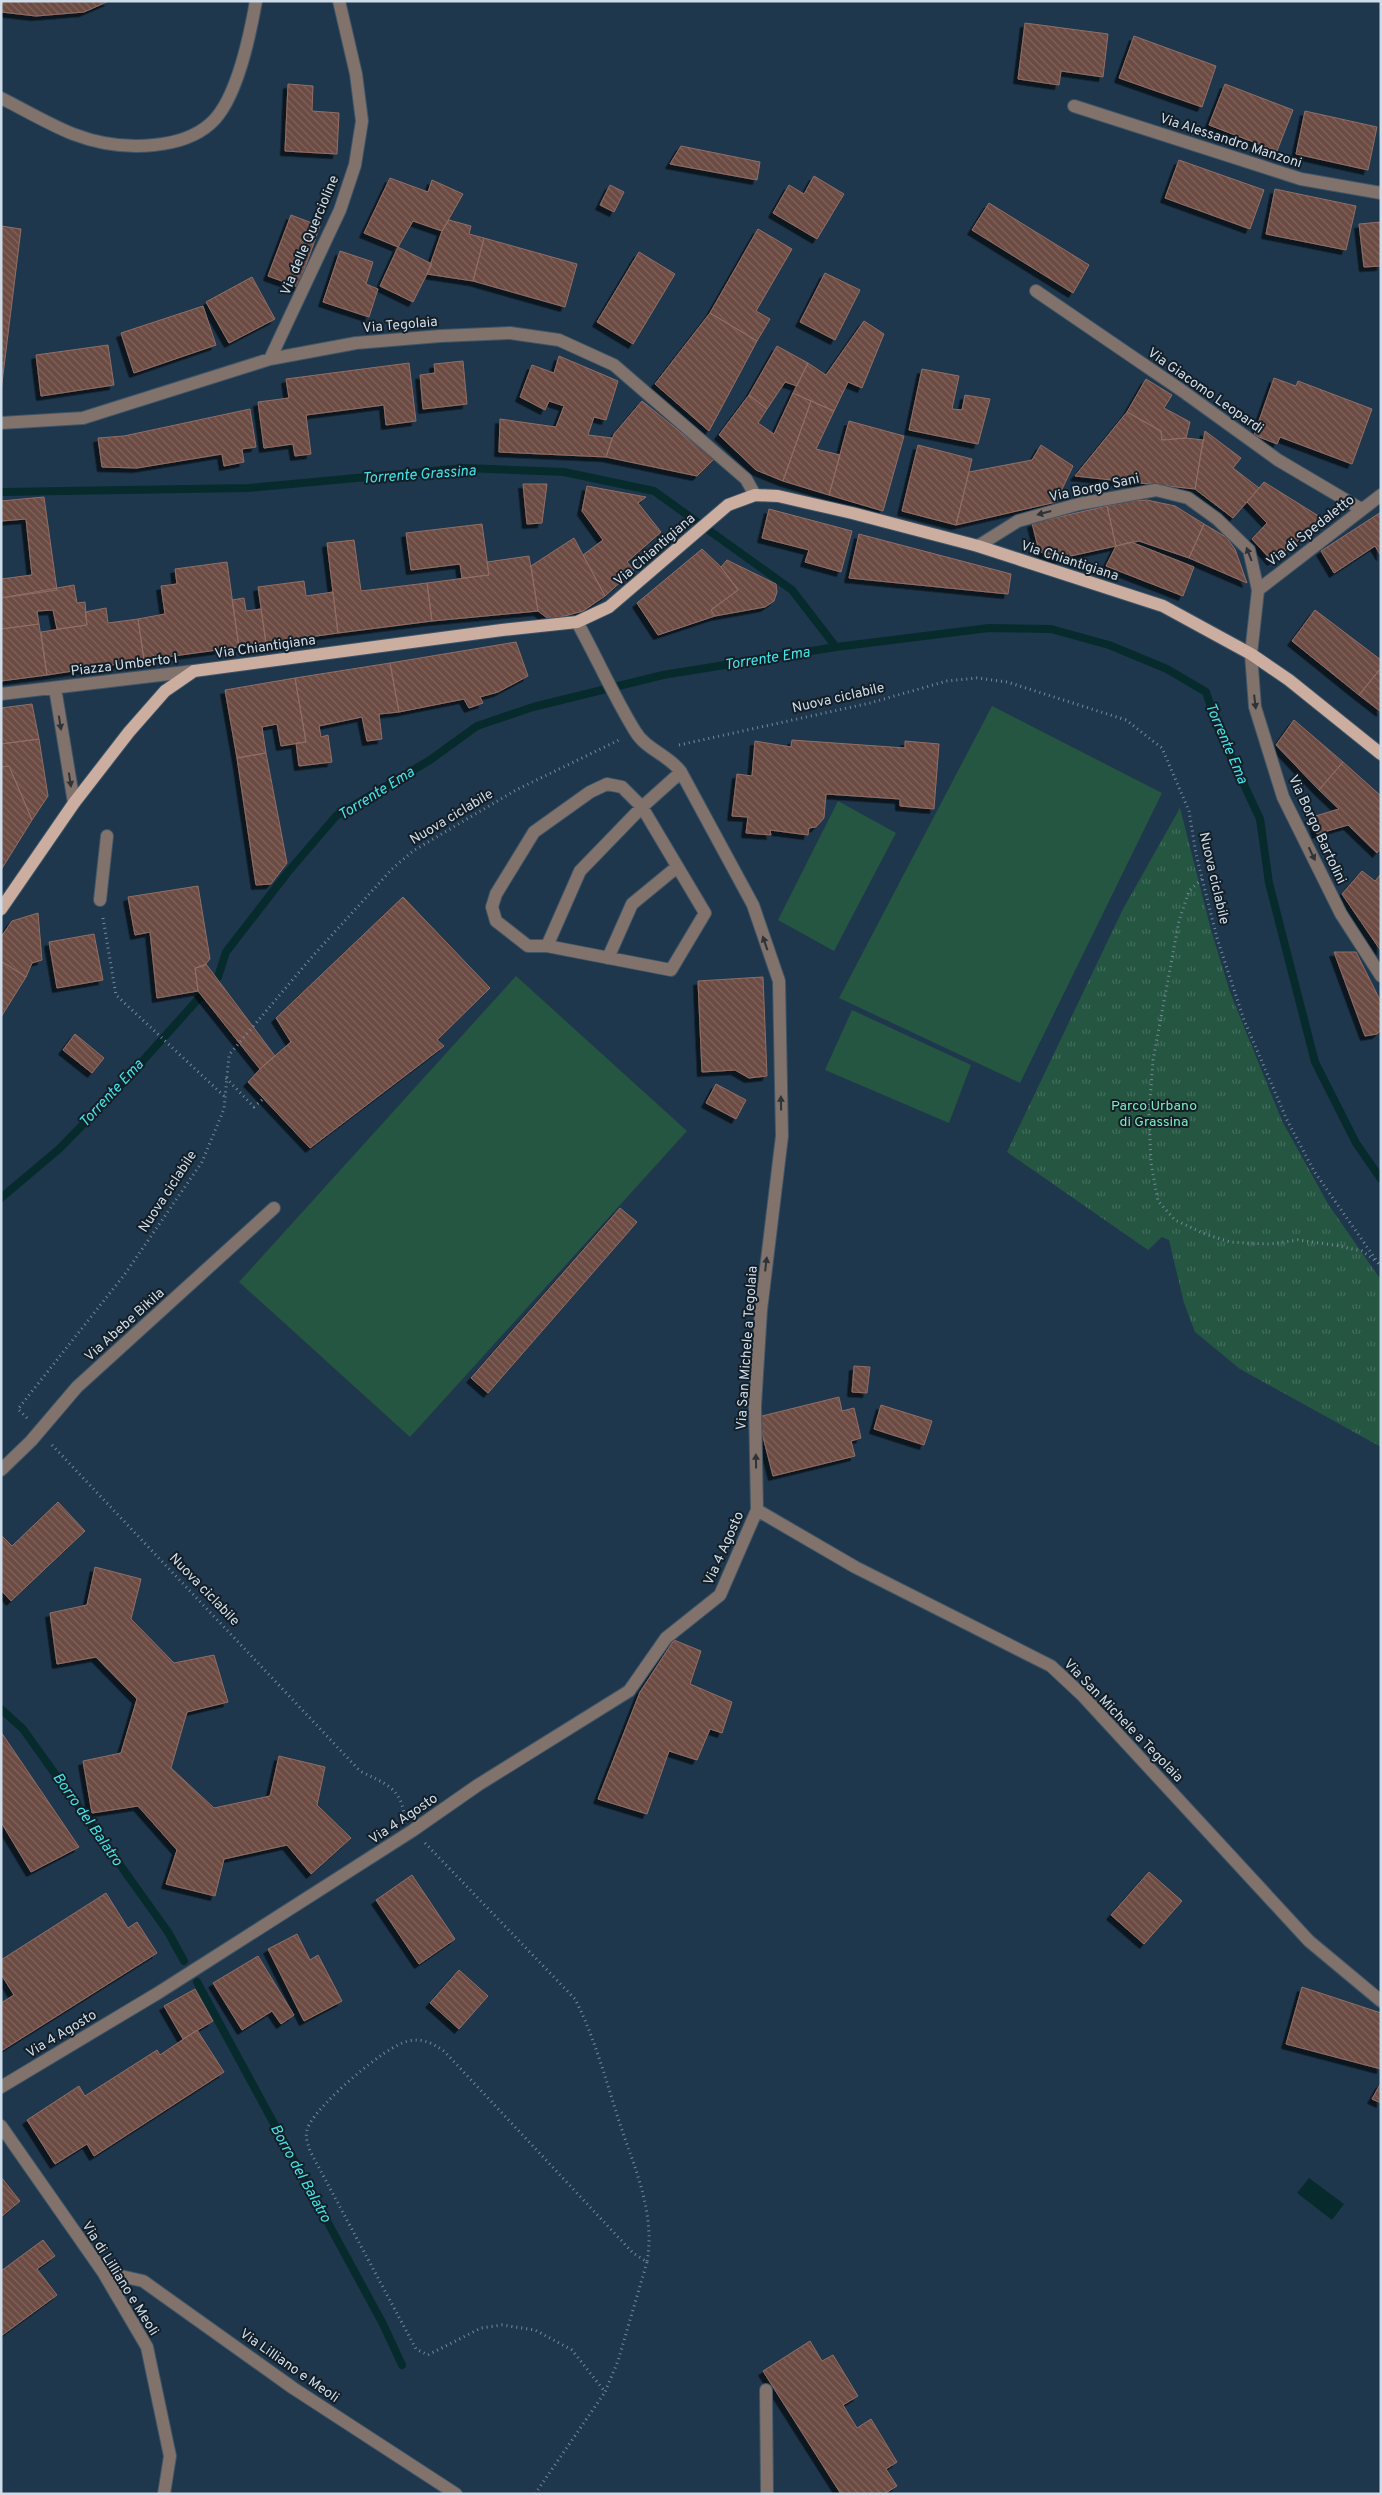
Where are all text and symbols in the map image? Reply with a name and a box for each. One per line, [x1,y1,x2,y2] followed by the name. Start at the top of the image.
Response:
[1157,110,1304,172] street label: Via Alessandro Manzoni
[277,173,343,298] street label: Via delle Quercioline
[362,314,438,337] street label: Via Tegolaia
[1144,345,1266,438] street label: Via Giacomo Leopardi
[362,462,477,489] water label: Torrente Grassina
[1048,471,1141,506] street label: Via Borgo Sani
[1264,492,1358,571] street label: Via di Spedaletto
[611,510,699,590] street label: Via Chiantigiana
[1036,510,1051,518] one-way arrow
[1018,538,1121,585] street label: Via Chiantigiana
[1245,547,1253,562] one-way arrow
[214,632,317,663] street label: Via Chiantigiana
[723,643,812,676] water label: Torrente Ema
[70,650,179,680] street label: Piazza Umberto I
[791,680,886,717] street label: Nuova ciclabile
[1251,695,1259,711] one-way arrow
[1200,700,1251,787] water label: Torrente Ema
[57,715,65,731] one-way arrow
[335,763,419,825] water label: Torrente Ema
[66,772,74,788] one-way arrow
[1284,772,1349,887] street label: Via Borgo Bartolini
[407,786,497,849] street label: Nuova ciclabile
[1195,831,1232,926] street label: Nuova ciclabile
[1308,847,1316,861] one-way arrow
[761,935,769,950] one-way arrow
[76,1056,149,1132] water label: Torrente Ema
[777,1095,785,1111] one-way arrow
[1111,1098,1197,1131] park label: Parco Urbano di Grassina
[135,1148,201,1236] street label: Nuova ciclabile
[762,1256,770,1272] one-way arrow
[733,1265,762,1431] street label: Via San Michele a Tegolaia
[82,1285,168,1365] street label: Via Abebe Bikila
[752,1453,760,1469] one-way arrow
[701,1509,748,1588] street label: Via 4 Agosto
[165,1550,243,1630] street label: Nuova ciclabile
[1060,1656,1186,1786] street label: Via San Michele a Tegolaia
[48,1770,126,1870] water label: Borro del Balatro
[366,1790,441,1848] street label: Via 4 Agosto
[24,2007,100,2062] street label: Via 4 Agosto
[265,2121,335,2226] water label: Borro del Balatro
[78,2218,162,2339] street label: Via di Lilliano e Meoli
[236,2326,342,2407] street label: Via Lilliano e Meoli

